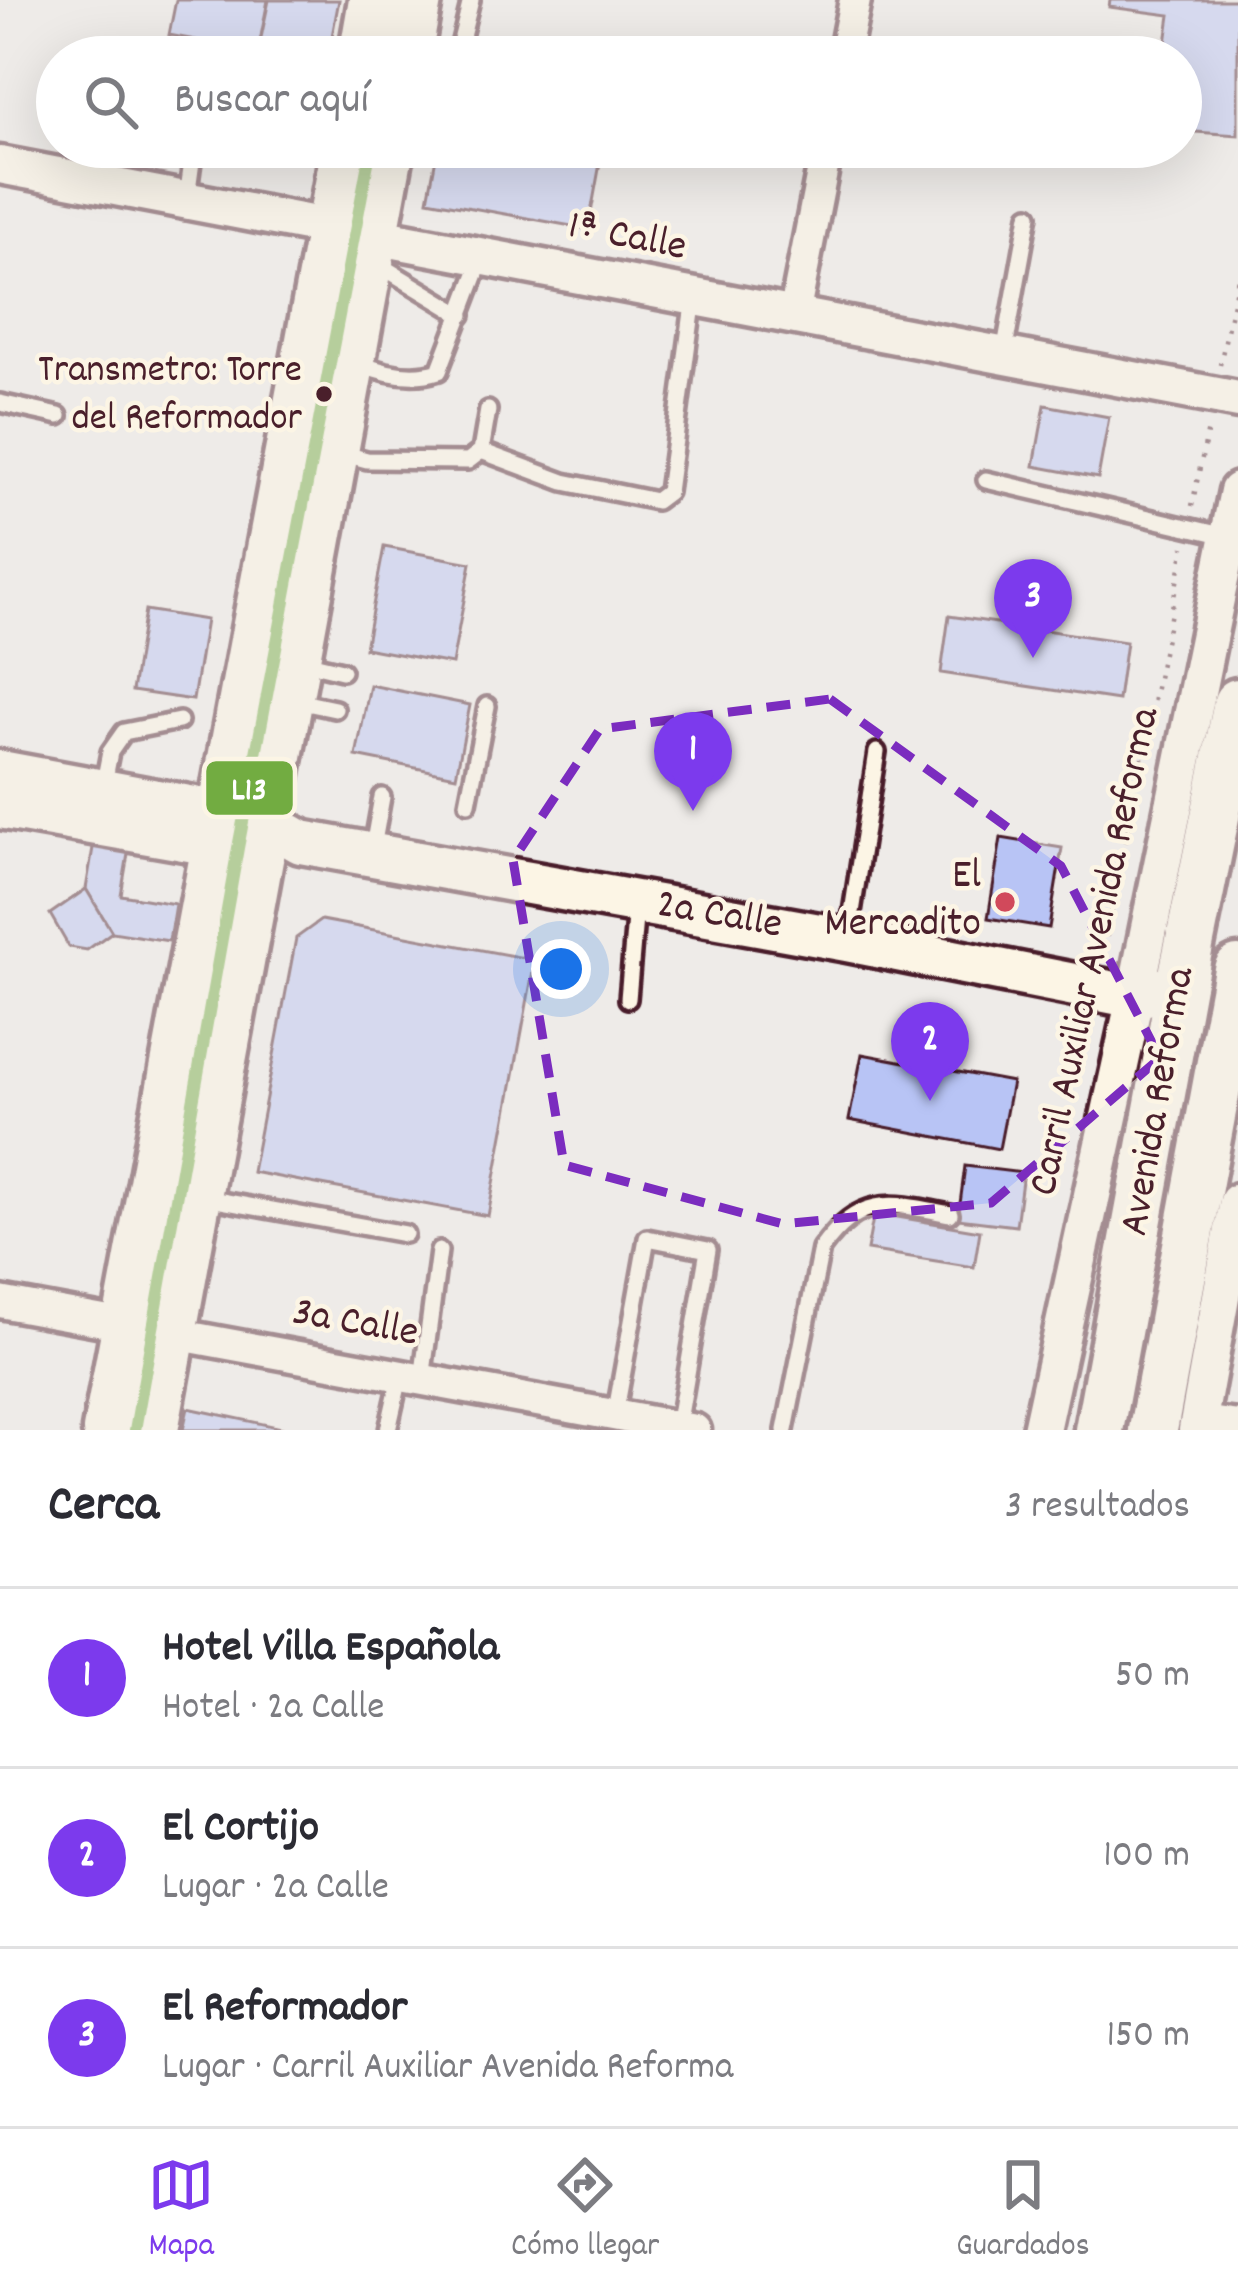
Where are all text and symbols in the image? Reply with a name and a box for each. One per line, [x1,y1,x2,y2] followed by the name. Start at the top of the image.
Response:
[36,36,1202,168] search box
[78,69,144,135] icon: search
[174,70,369,134] text: Buscar aquí
[563,198,691,280] street label: 1ª Calle
[38,345,303,448] place label: Transmetro: Torre del Reformador
[313,383,335,405] marker: Transmetro: Torre del Reformador
[994,559,1072,658] pin: 3
[1021,704,1173,1200] street label: Carril Auxiliar Avenida Reforma
[654,712,732,811] pin: 1
[204,759,295,817] line badge: L13
[231,769,267,816] text: L13
[824,848,981,956] place label: El Mercadito
[651,876,787,958] street label: 2a Calle
[992,889,1018,915] marker: El Mercadito
[531,939,591,999] your location
[1112,964,1208,1240] street label: Avenida Reforma
[891,1002,969,1101] pin: 2
[287,1284,423,1366] street label: 3a Calle
[48,1472,159,1544] text: Cerca
[1005,1481,1190,1536] text: 3 resultados
[162,1618,499,1682] text: Hotel Villa Española
[83,1650,91,1705] text: 1
[1115,1650,1190,1705] text: 50 m
[162,1682,385,1737] text: Hotel · 2a Calle
[162,1798,319,1862] text: El Cortijo
[78,1830,96,1885] text: 2
[1103,1830,1190,1885] text: 100 m
[162,1862,389,1917] text: Lugar · 2a Calle
[162,1978,408,2042] text: El Reformador
[78,2010,96,2065] text: 3
[1106,2010,1190,2065] text: 150 m
[162,2042,733,2097] text: Lugar · Carril Auxiliar Avenida Reforma
[148,2152,214,2271] tab: Mapa
[511,2152,659,2271] tab: Cómo llegar
[956,2152,1090,2271] tab: Guardados

